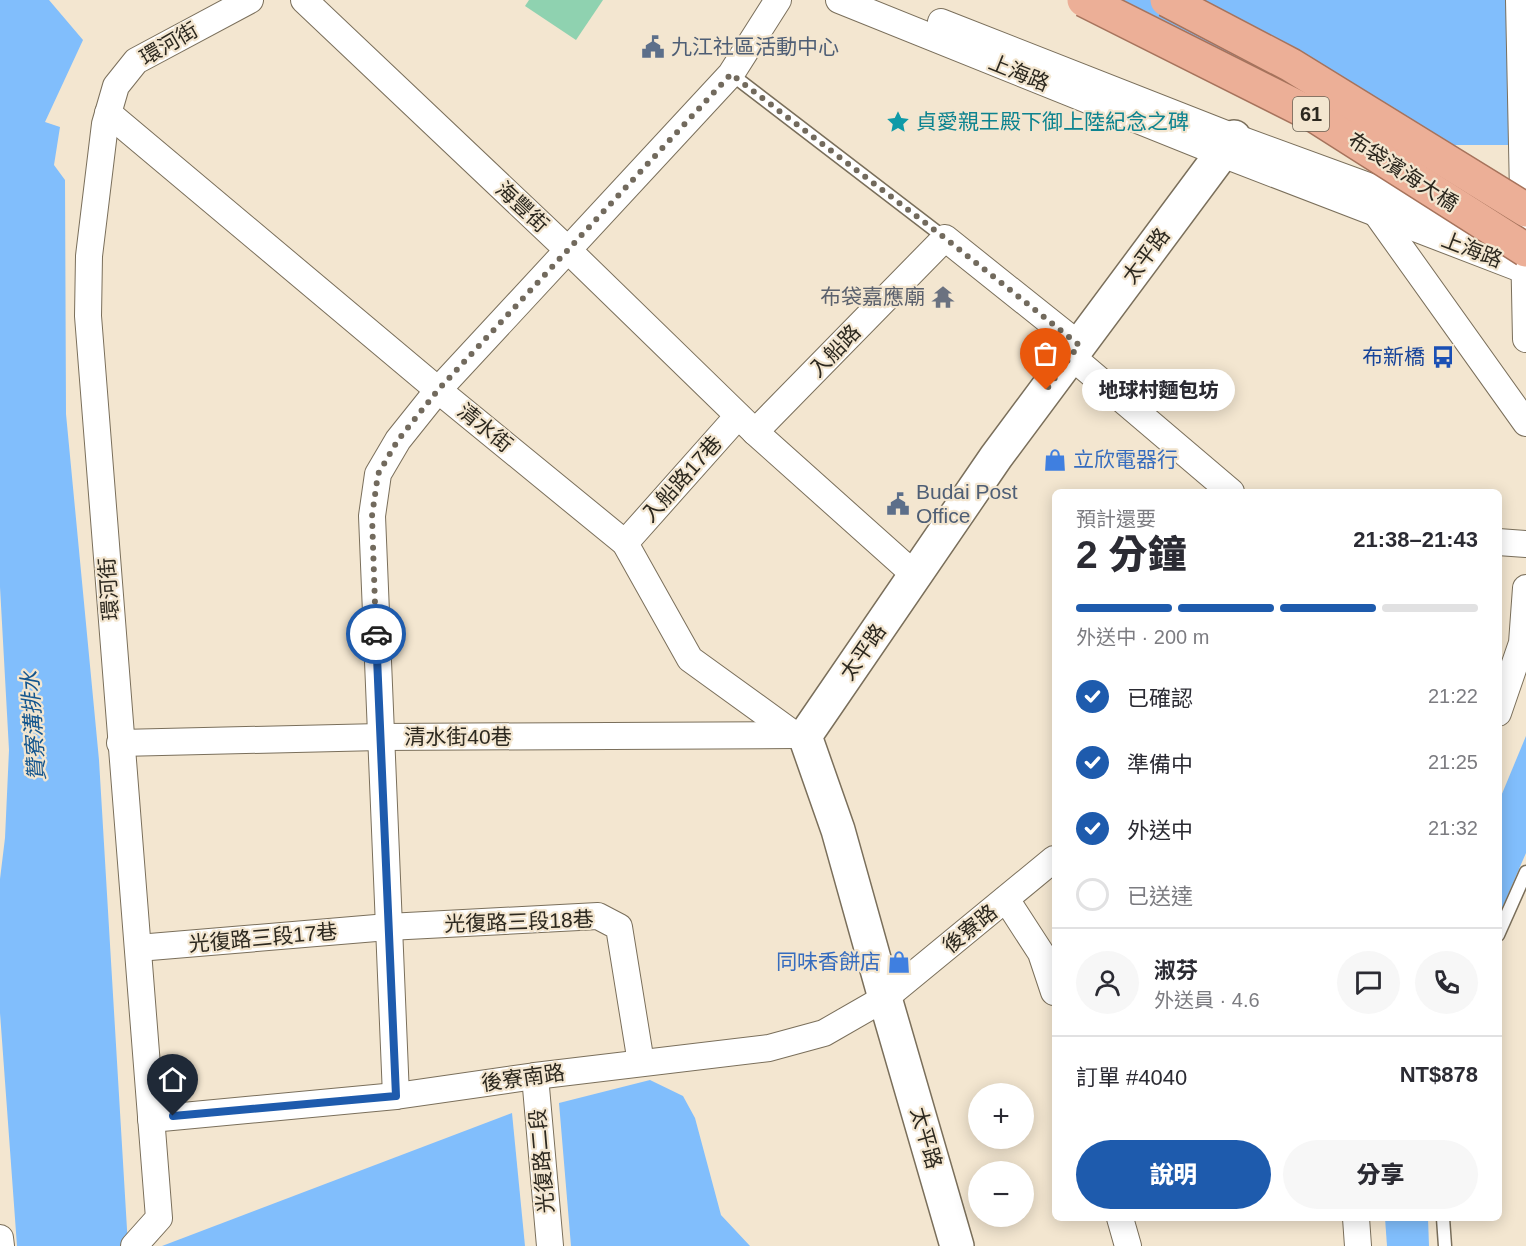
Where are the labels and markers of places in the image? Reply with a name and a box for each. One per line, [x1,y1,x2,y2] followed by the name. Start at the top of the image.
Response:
[640,34,666,60] public building icon: 九江社區活動中心
[671,35,839,58] place label: 九江社區活動中心
[885,109,911,135] place icon: 貞愛親王殿下御上陸紀念之碑
[916,110,1189,133] place label: 貞愛親王殿下御上陸紀念之碑
[930,284,956,310] temple icon: 布袋嘉應廟
[820,285,925,308] place label: 布袋嘉應廟
[1020,328,1071,390] pin
[1430,344,1456,370] bus stop icon: 布新橋
[1362,345,1425,368] place label: 布新橋
[1082,369,1235,411] callout: 地球村麵包坊
[1042,447,1068,473] shop icon: 立欣電器行
[1073,448,1178,471] place label: 立欣電器行
[916,480,1018,527] place label: Budai Post Office
[885,491,911,517] public building icon: Budai Post Office
[886,949,912,975] shop icon: 同味香餅店
[776,950,881,973] place label: 同味香餅店
[147,1054,198,1116] pin

